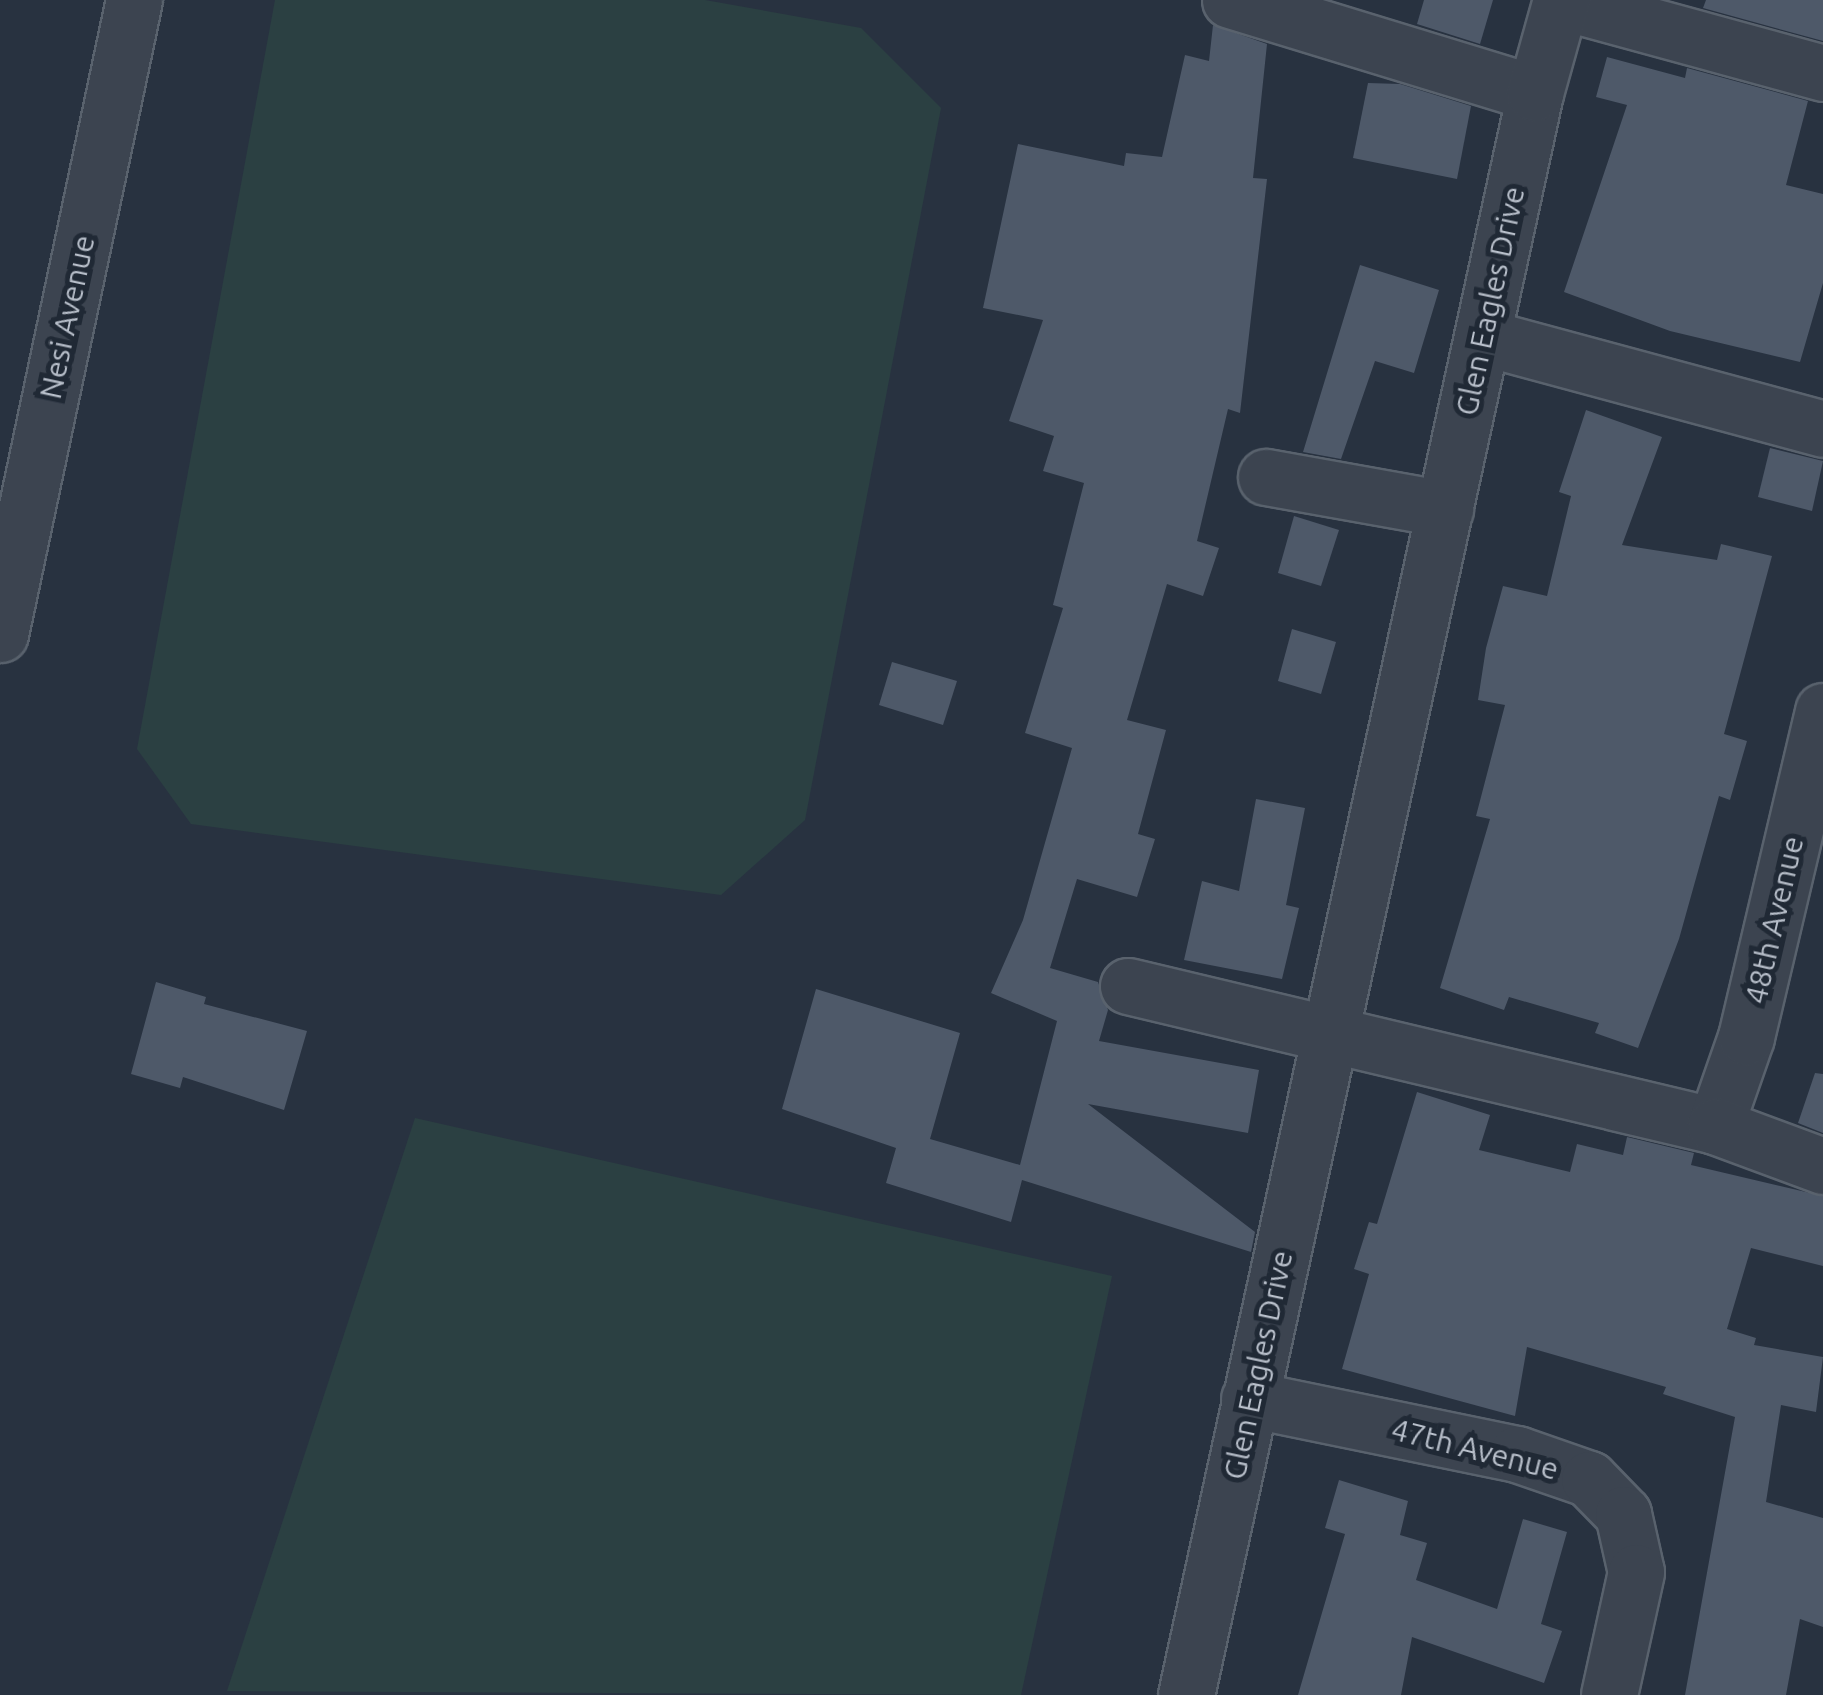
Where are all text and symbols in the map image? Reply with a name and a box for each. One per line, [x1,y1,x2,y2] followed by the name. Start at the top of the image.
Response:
[1448,183,1532,419] street label: Glen Eagles Drive
[32,232,102,402] street label: Nesi Avenue
[1737,833,1811,1007] street label: 48th Avenue
[1216,1247,1300,1483] street label: Glen Eagles Drive
[1388,1411,1562,1487] street label: 47th Avenue

